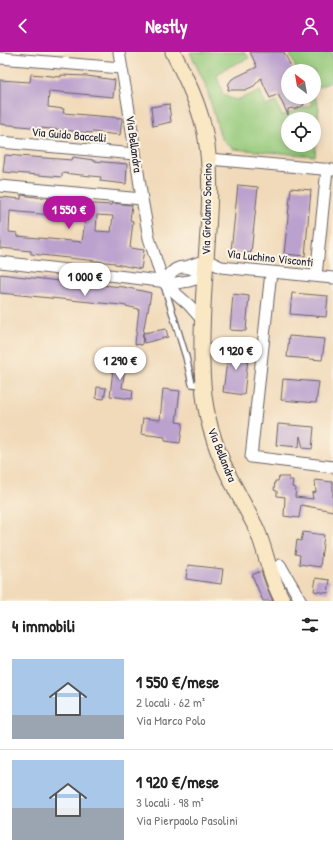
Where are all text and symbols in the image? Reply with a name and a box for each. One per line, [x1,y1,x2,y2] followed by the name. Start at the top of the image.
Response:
[145,14,188,39] text: Nestly
[12,15,34,37] icon: back
[299,15,321,37] icon: person
[281,64,321,104] north arrow
[281,64,321,152] map controls
[281,112,321,152] button: locate
[122,114,147,174] street label: Via Bellandra
[31,123,107,146] street label: Via Guido Baccelli
[197,163,216,255] street label: Via Girolamo Soncino
[32,196,106,230] pin: 1 550 €
[52,200,86,218] text: 1 550 €
[226,244,314,271] street label: Via Luchino Visconti
[48,263,122,297] pin: 1 000 €
[68,267,102,285] text: 1 000 €
[199,337,273,371] pin: 1 920 €
[219,341,253,359] text: 1 920 €
[83,347,157,381] pin: 1 290 €
[103,351,137,369] text: 1 290 €
[204,425,241,485] street label: Via Bellandra
[12,614,75,637] text: 4 immobili
[299,614,321,636] icon: filters
[136,670,219,693] text: 1 550 €/mese
[44,675,92,723] icon: home
[136,693,205,711] text: 2 locali · 62 m²
[136,711,206,729] text: Via Marco Polo
[136,770,219,793] text: 1 920 €/mese
[44,776,92,824] icon: home
[136,793,204,811] text: 3 locali · 98 m²
[136,811,238,829] text: Via Pierpaolo Pasolini

